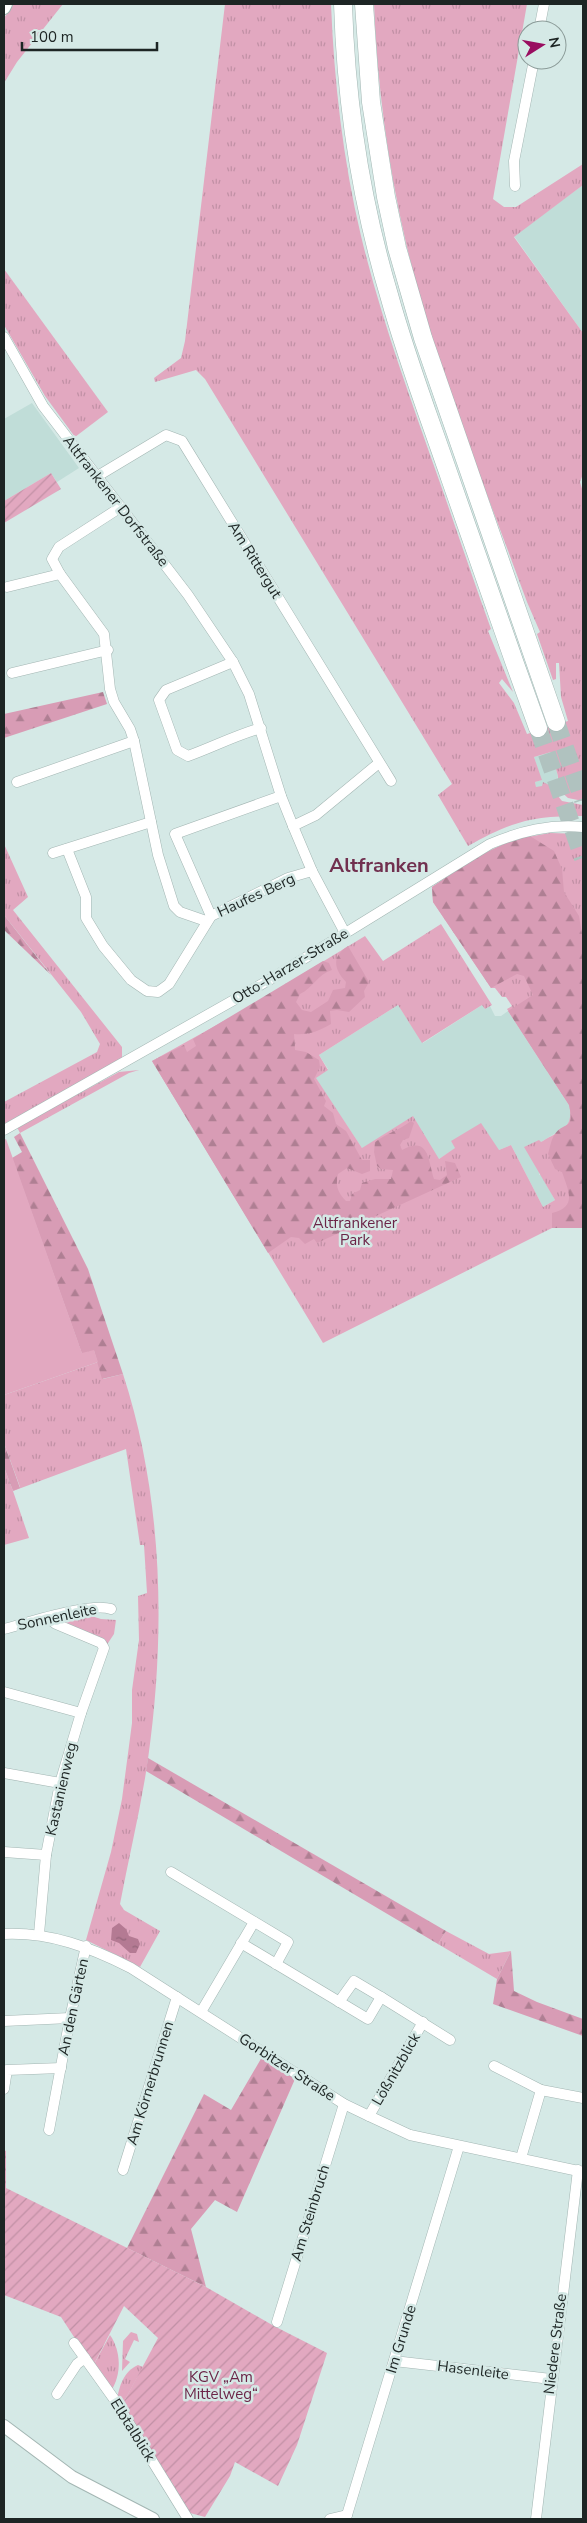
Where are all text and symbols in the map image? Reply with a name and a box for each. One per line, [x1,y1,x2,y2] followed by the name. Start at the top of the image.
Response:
[22,20,158,52] scale bar
[517,20,567,70] north arrow
[30,27,74,47] text: 100 m
[544,36,565,50] text: N
[58,431,174,571] street label: Altfrankener Dorfstraße
[223,518,287,603] street label: Am Rittergut
[329,852,429,879] district label: Altfranken
[214,868,298,922] street label: Haufes Berg
[228,923,352,1009] street label: Otto-Harzer-Straße
[313,1213,398,1250] park label: Altfrankener Park
[16,1599,98,1635] street label: Sonnenleite
[41,1740,81,1838] street label: Kastanienweg
[53,1957,93,2057] street label: An den Gärten
[122,2019,178,2147] street label: Am Körnerbrunnen
[235,2028,339,2106] street label: Gorbitzer Straße
[367,2029,425,2109] street label: Lößnitzblick
[286,2162,334,2264] street label: Am Steinbruch
[539,2292,571,2395] street label: Niedere Straße
[381,2302,421,2376] street label: Im Grunde
[436,2356,510,2384] street label: Hasenleite
[184,2367,258,2404] park label: KGV „Am Mittelweg“
[106,2395,160,2466] street label: Elbtalblick

